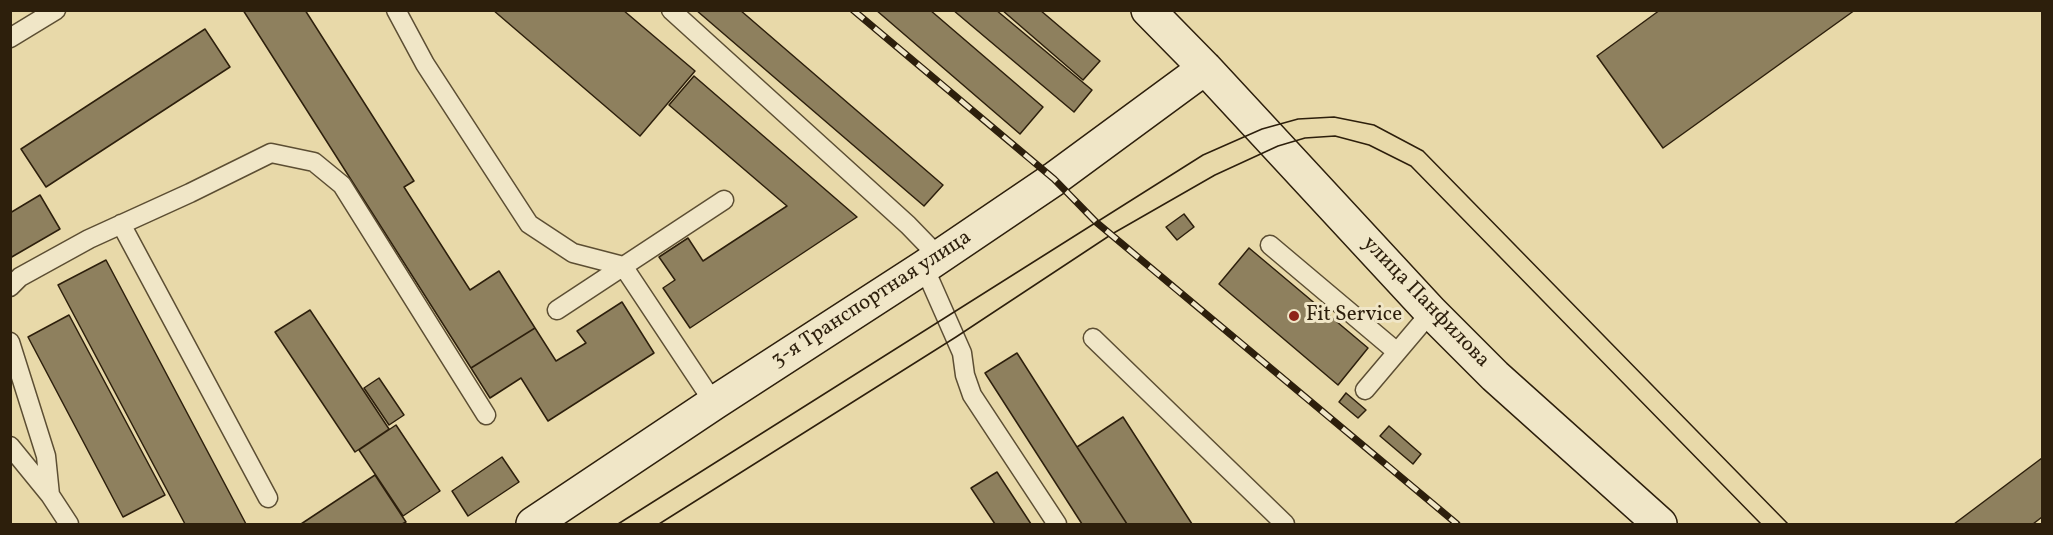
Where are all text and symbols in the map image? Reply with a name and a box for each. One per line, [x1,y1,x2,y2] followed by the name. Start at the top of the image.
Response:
[767,226,977,374] street label: 3-я Транспортная улица
[1356,232,1494,374] street label: улица Панфилова
[1306,303,1402,329] place label: Fit Service
[1287,309,1301,323] marker: Fit Service

